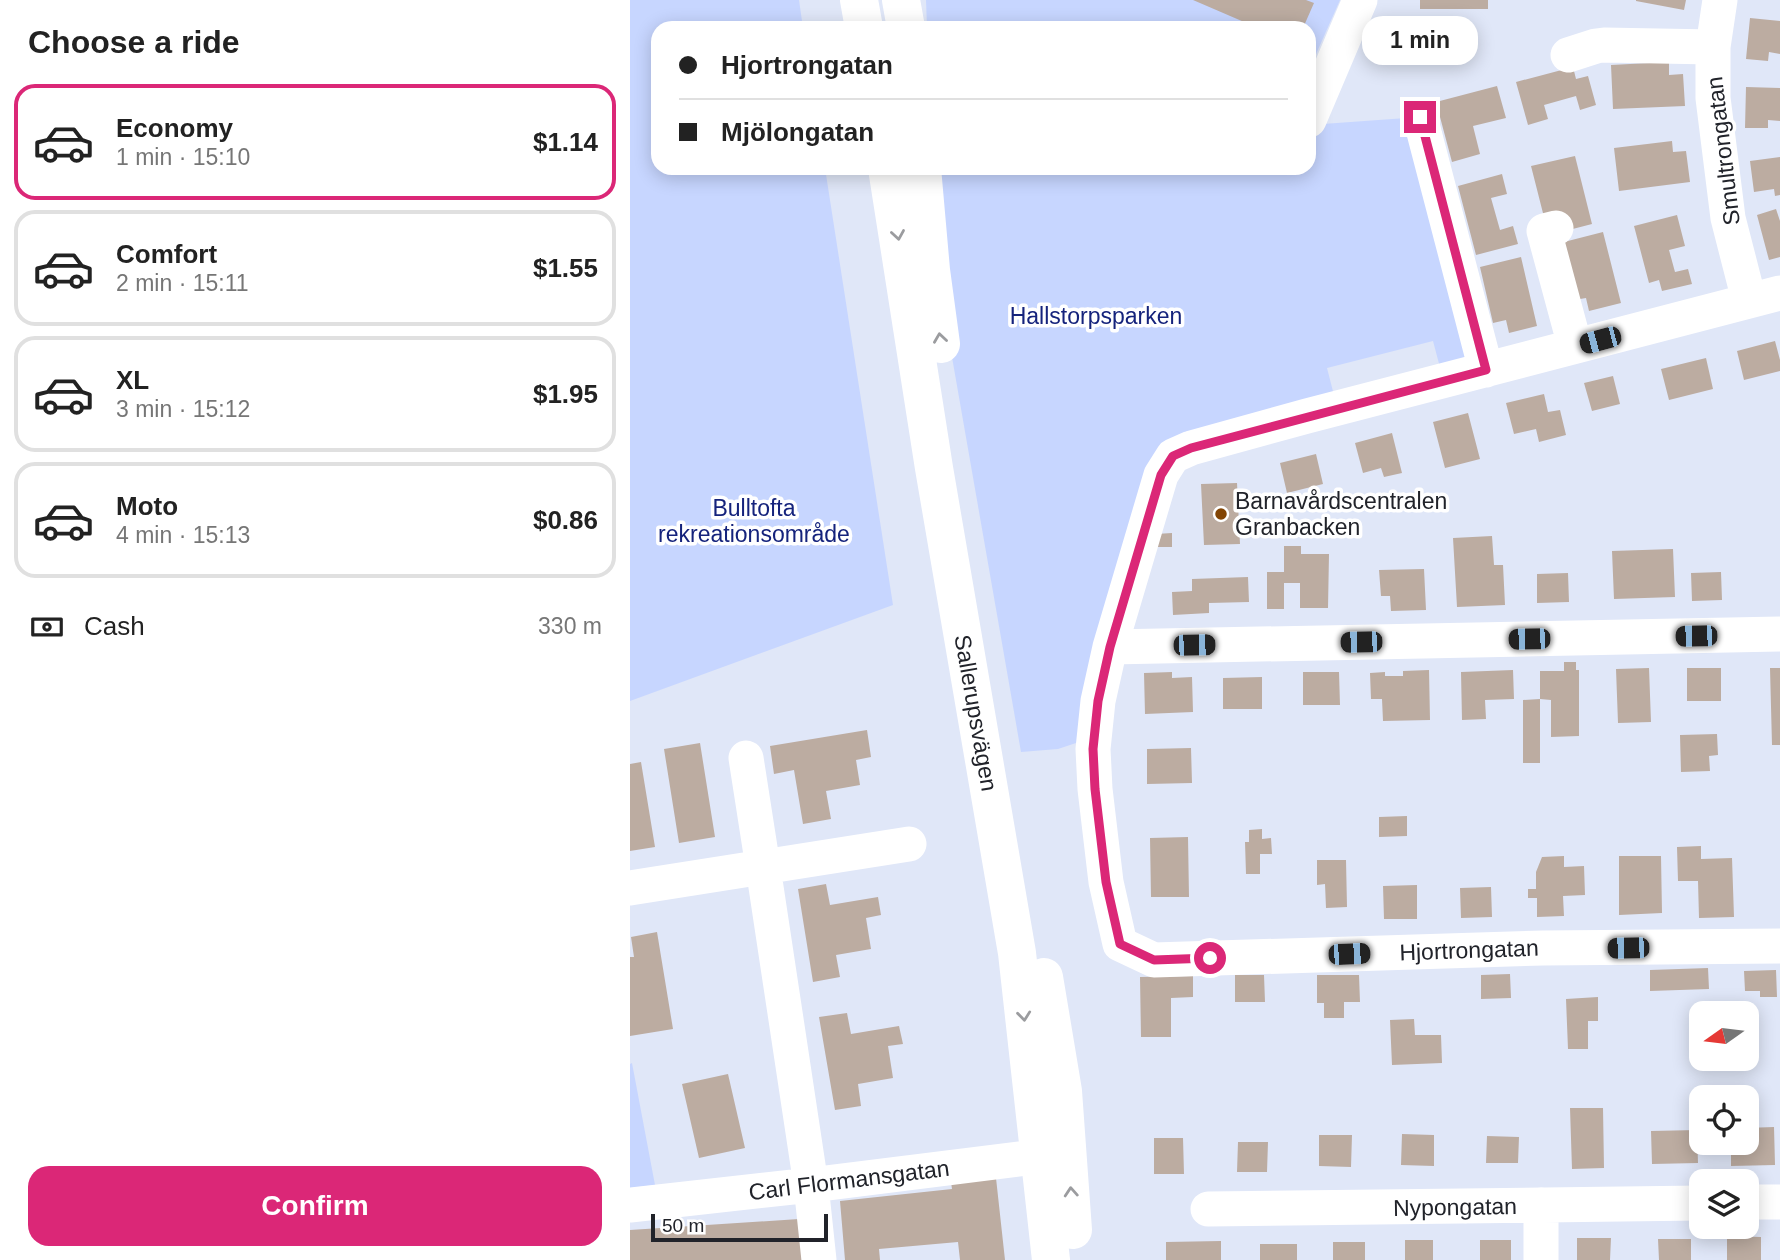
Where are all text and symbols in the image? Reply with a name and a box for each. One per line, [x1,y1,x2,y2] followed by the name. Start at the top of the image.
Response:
[1362,16,1478,64] callout: 1 min
[28,24,240,60] text: Choose a ride
[1390,27,1450,53] text: 1 min
[721,50,893,80] text: Hjortrongatan
[1701,75,1745,227] street label: Smultrongatan
[1404,101,1436,133] route end
[32,111,95,174] icon: car
[116,113,233,143] text: Economy
[721,117,874,147] text: Mjölongatan
[533,127,598,157] text: $1.14
[116,144,250,170] text: 1 min · 15:10
[890,229,905,241] one-way arrow
[32,237,95,300] icon: car
[116,239,217,269] text: Comfort
[533,253,598,283] text: $1.55
[116,270,249,296] text: 2 min · 15:11
[1010,303,1182,329] park label: Hallstorpsparken
[1577,324,1624,356] car
[933,332,948,344] one-way arrow
[32,363,95,426] icon: car
[116,365,149,395] text: XL
[533,379,598,409] text: $1.95
[116,396,250,422] text: 3 min · 15:12
[1235,488,1447,540] place label: Barnavårdscentralen Granbacken
[32,489,95,552] icon: car
[116,491,178,521] text: Moto
[658,495,850,547] park label: Bulltofta rekreationsområde
[533,505,598,535] text: $0.86
[1213,506,1229,522] marker: Barnavårdscentralen Granbacken
[116,522,250,548] text: 4 min · 15:13
[28,608,66,646] icon: cash
[84,611,145,641] text: Cash
[538,613,602,639] text: 330 m
[1675,625,1718,647] car
[1508,628,1551,650] car
[1340,631,1383,653] car
[949,633,1003,793] street label: Sallerupsvägen
[1173,634,1216,656] car
[1399,935,1539,965] street label: Hjortrongatan
[1607,937,1650,959] car
[1194,942,1226,974] route start
[1328,943,1371,965] car
[1689,1001,1759,1071] north arrow
[1689,1001,1759,1239] map controls
[1016,1011,1031,1022] one-way arrow
[1689,1085,1759,1155] button: locate
[747,1155,951,1205] street label: Carl Flormansgatan
[28,1166,602,1246] button: Confirm
[1689,1169,1759,1239] button: layers
[1063,1186,1078,1197] one-way arrow
[1393,1193,1517,1221] street label: Nypongatan
[651,1211,828,1243] scale bar
[662,1215,704,1236] text: 50 m

